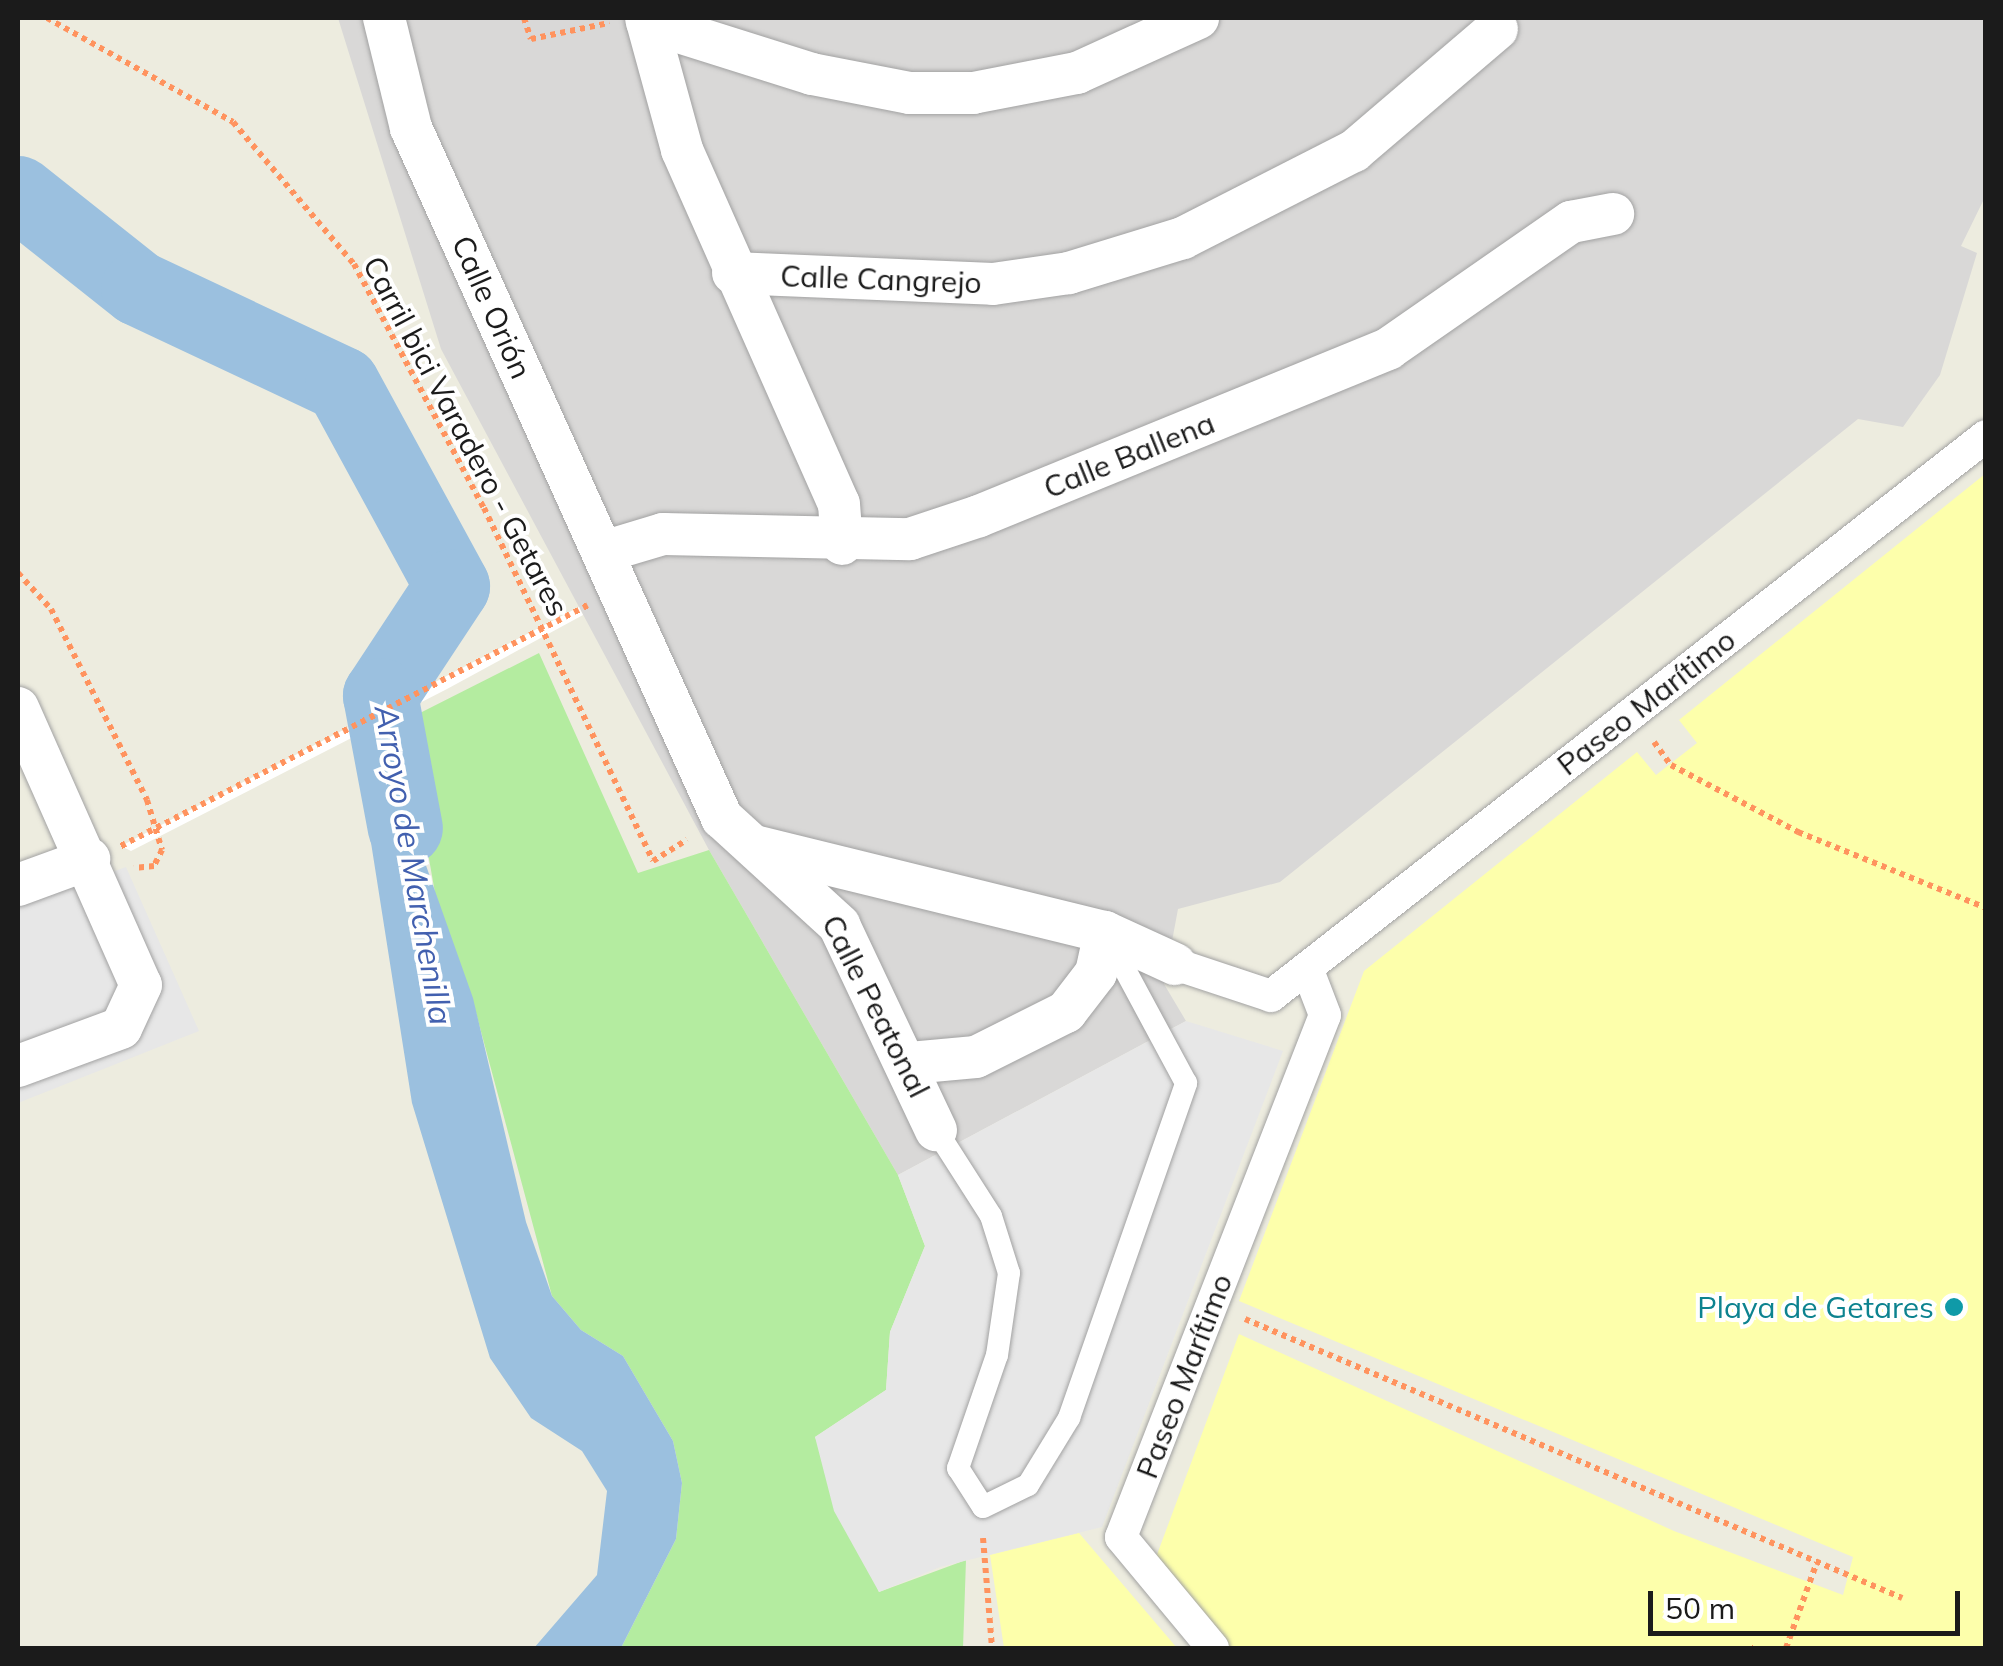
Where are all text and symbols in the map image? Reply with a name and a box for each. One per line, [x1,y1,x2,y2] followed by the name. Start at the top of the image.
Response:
[445,230,539,384] street label: Calle Orión
[356,250,576,622] street label: Carril bici Varadero - Getares
[780,257,982,301] street label: Calle Cangrejo
[1038,404,1220,506] street label: Calle Ballena
[1550,621,1742,783] street label: Paseo Marítimo
[367,702,461,1028] water label: Arroyo de Marchenilla
[815,909,937,1103] street label: Calle Peatonal
[1129,1269,1239,1483] street label: Paseo Marítimo
[1697,1289,1934,1325] place label: Playa de Getares
[1943,1296,1965,1318] marker: Playa de Getares
[1653,1571,1966,1633] scale bar
[1665,1589,1735,1627] text: 50 m

